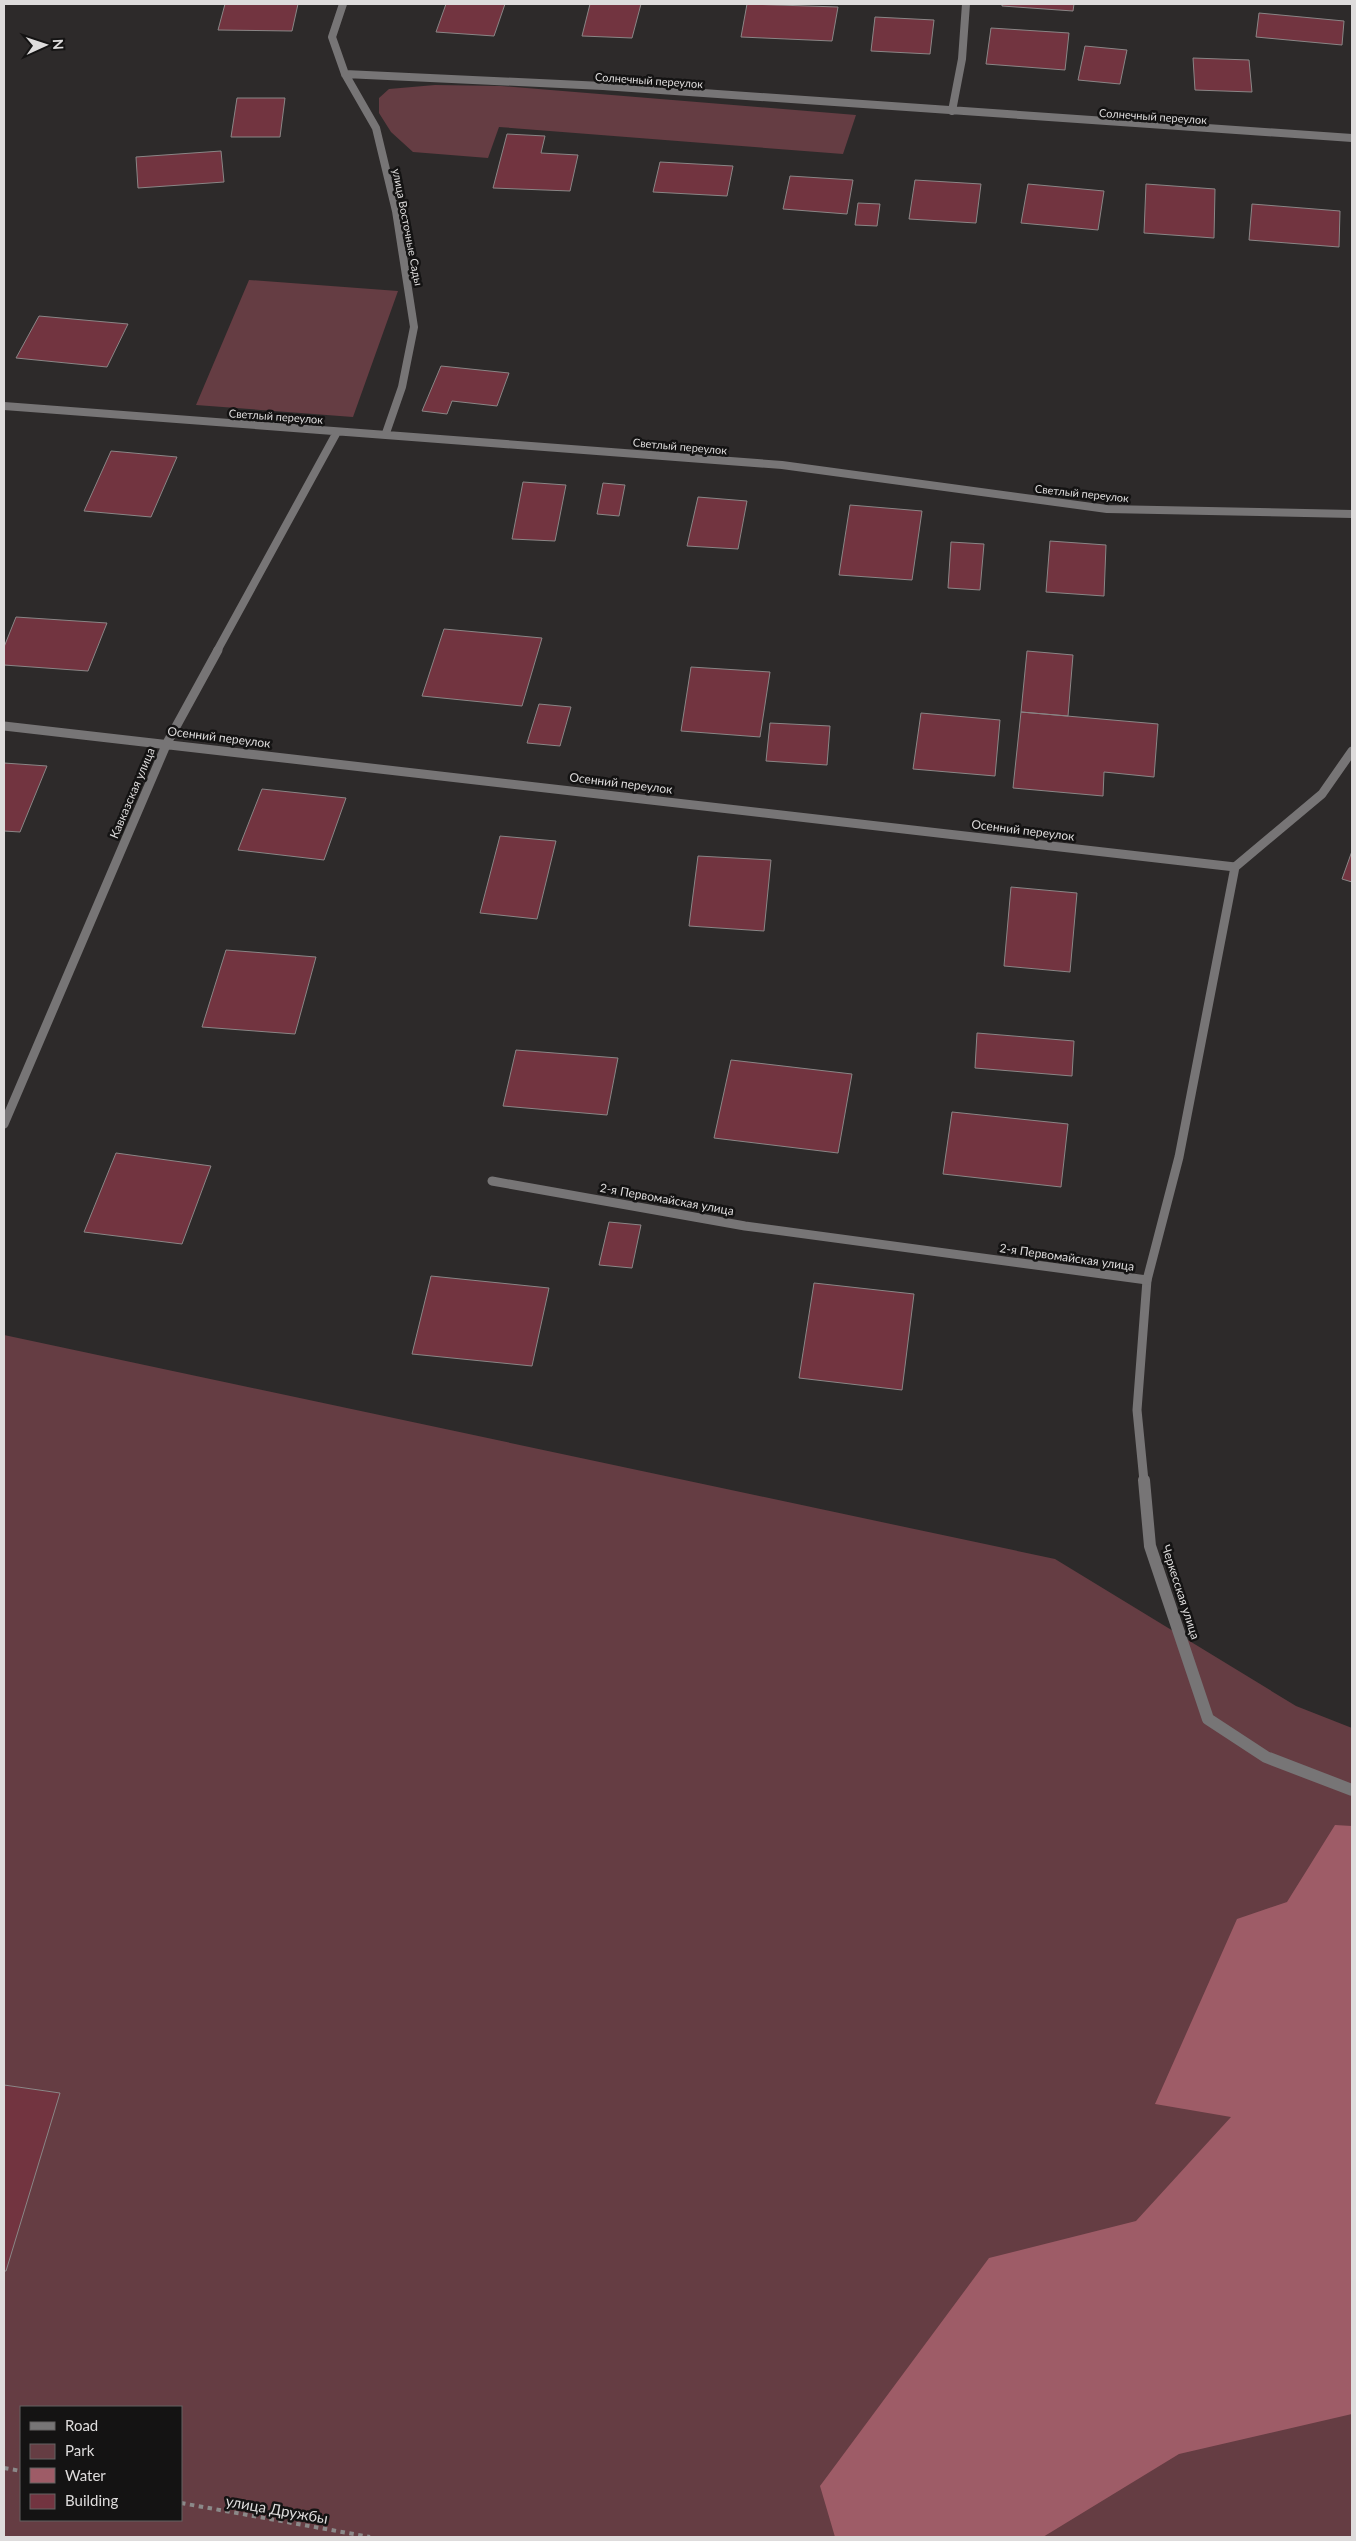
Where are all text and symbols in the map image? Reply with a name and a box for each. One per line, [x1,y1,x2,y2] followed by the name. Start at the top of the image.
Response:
[20,20,70,70] north arrow
[50,38,67,50] text: N
[595,70,704,90] street label: Солнечный переулок
[1099,106,1208,126] street label: Солнечный переулок
[390,167,426,287] street label: улица Восточные Сады
[228,406,324,426] street label: Светлый переулок
[632,435,728,457] street label: Светлый переулок
[1034,482,1130,504] street label: Светлый переулок
[167,723,272,751] street label: Осенний переулок
[106,745,158,841] street label: Кавказcкая улица
[569,769,674,797] street label: Осенний переулок
[971,816,1076,844] street label: Осенний переулок
[599,1180,735,1218] street label: 2-я Первомайская улица
[999,1240,1135,1274] street label: 2-я Первомайская улица
[1159,1543,1203,1641] street label: Черкесская улица
[20,2406,182,2521] legend
[65,2416,98,2434] text: Road
[65,2441,95,2459] text: Park
[65,2466,106,2484] text: Water
[65,2491,118,2509] text: Building
[224,2491,330,2527] street label: улица Дружбы

